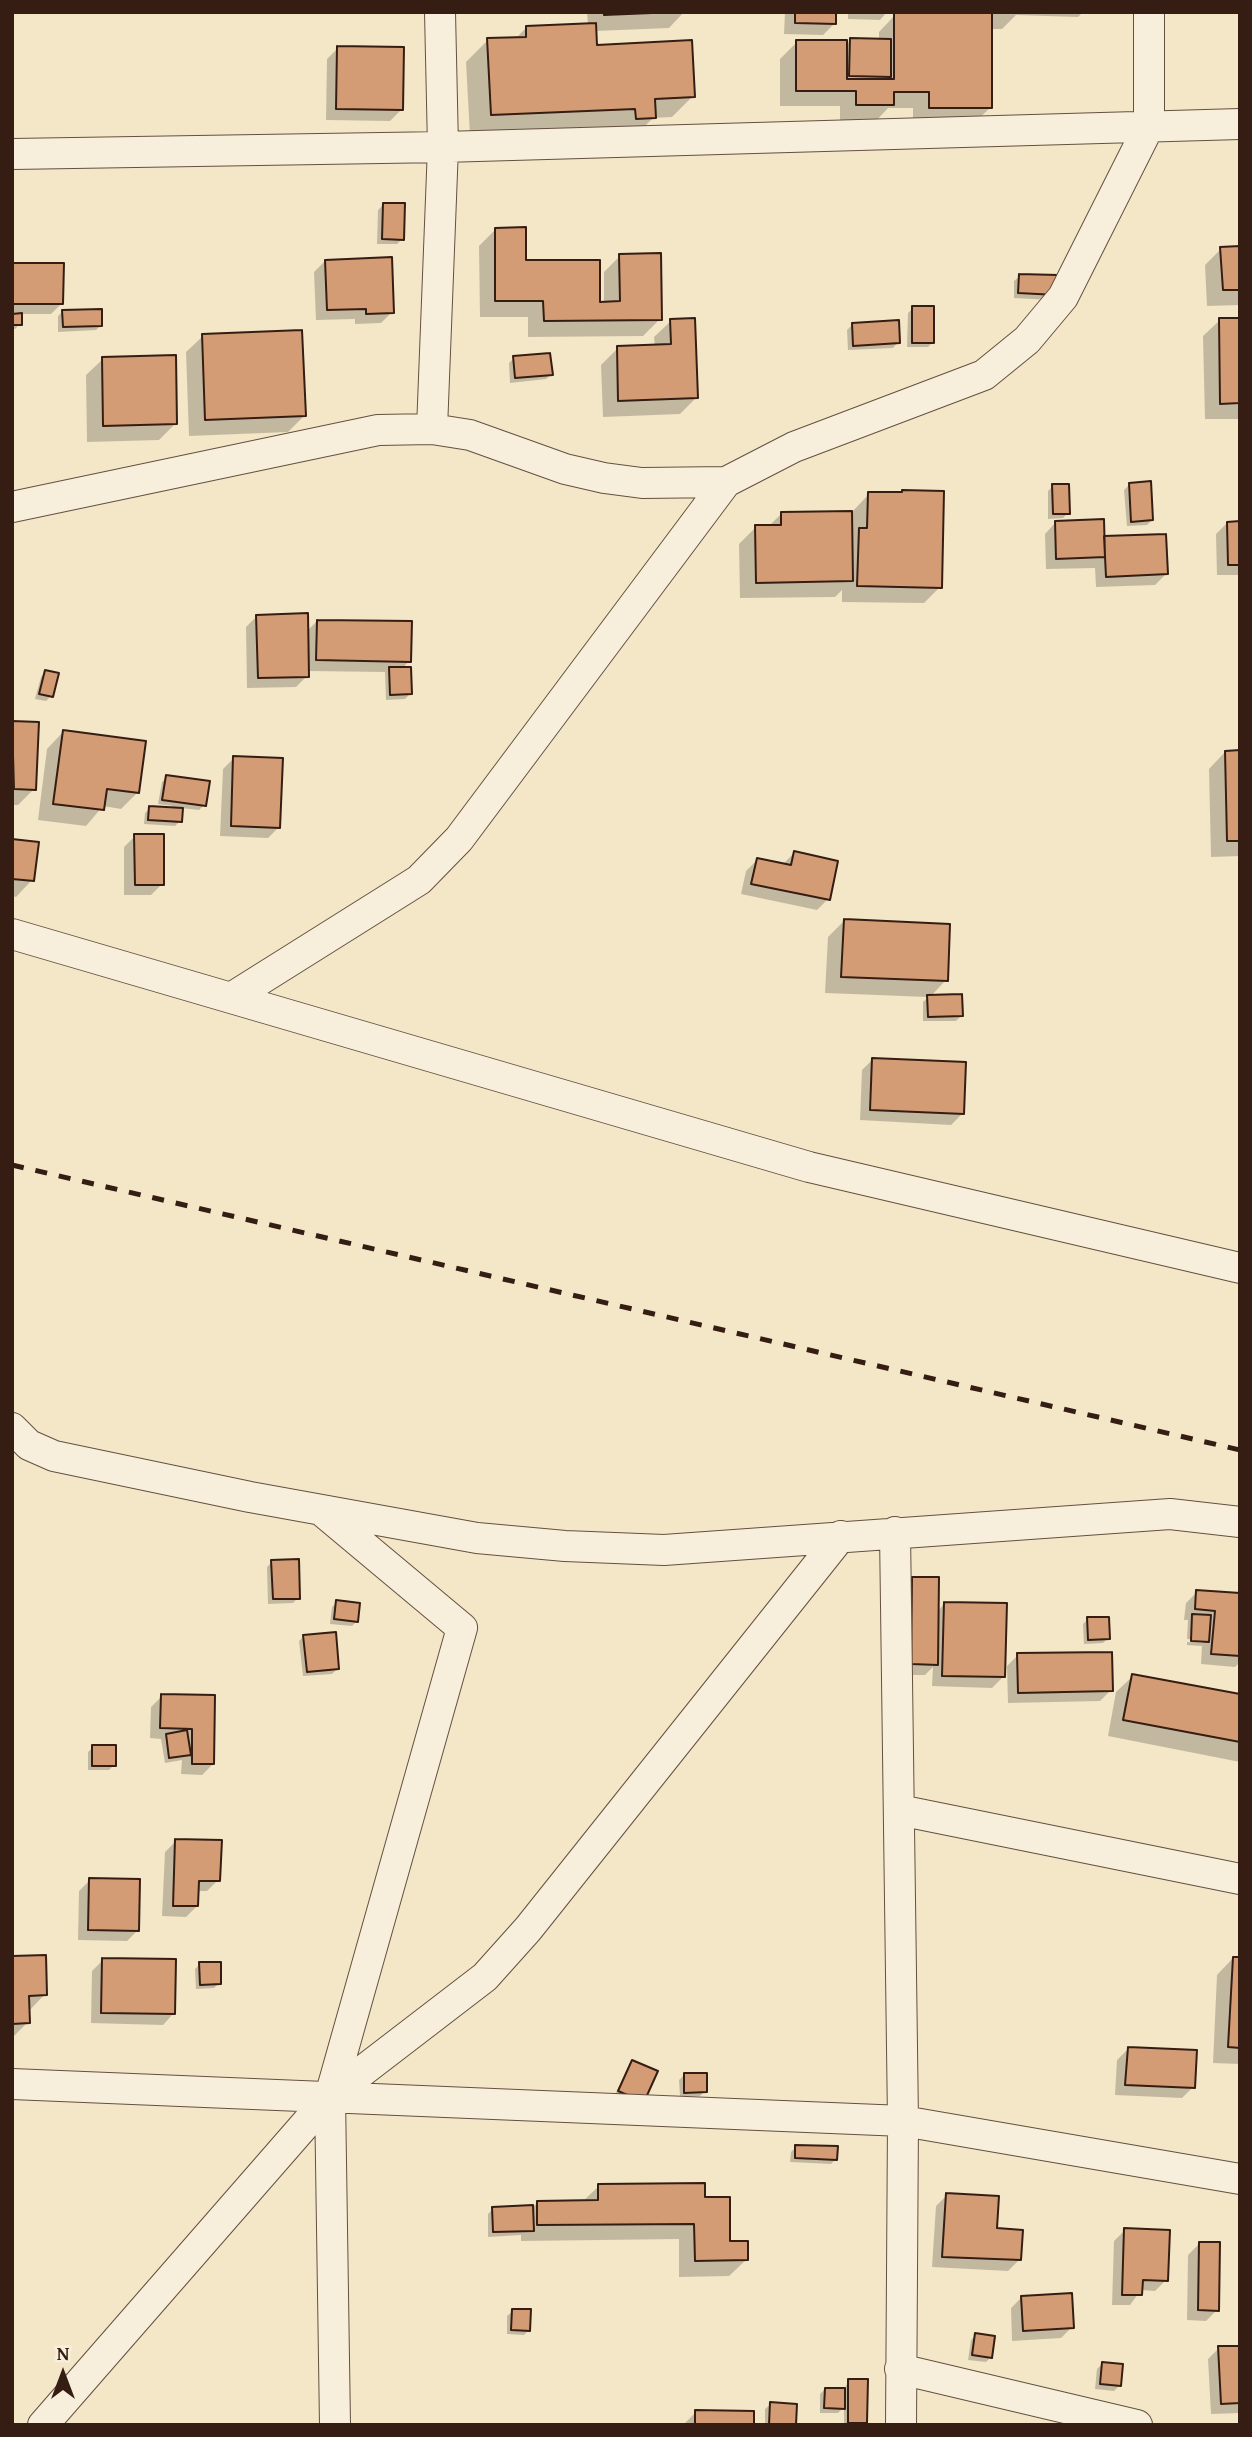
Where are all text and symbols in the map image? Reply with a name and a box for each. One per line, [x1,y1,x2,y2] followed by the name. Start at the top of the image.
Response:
[28,2339,98,2409] north arrow
[57,2339,69,2367] text: N

